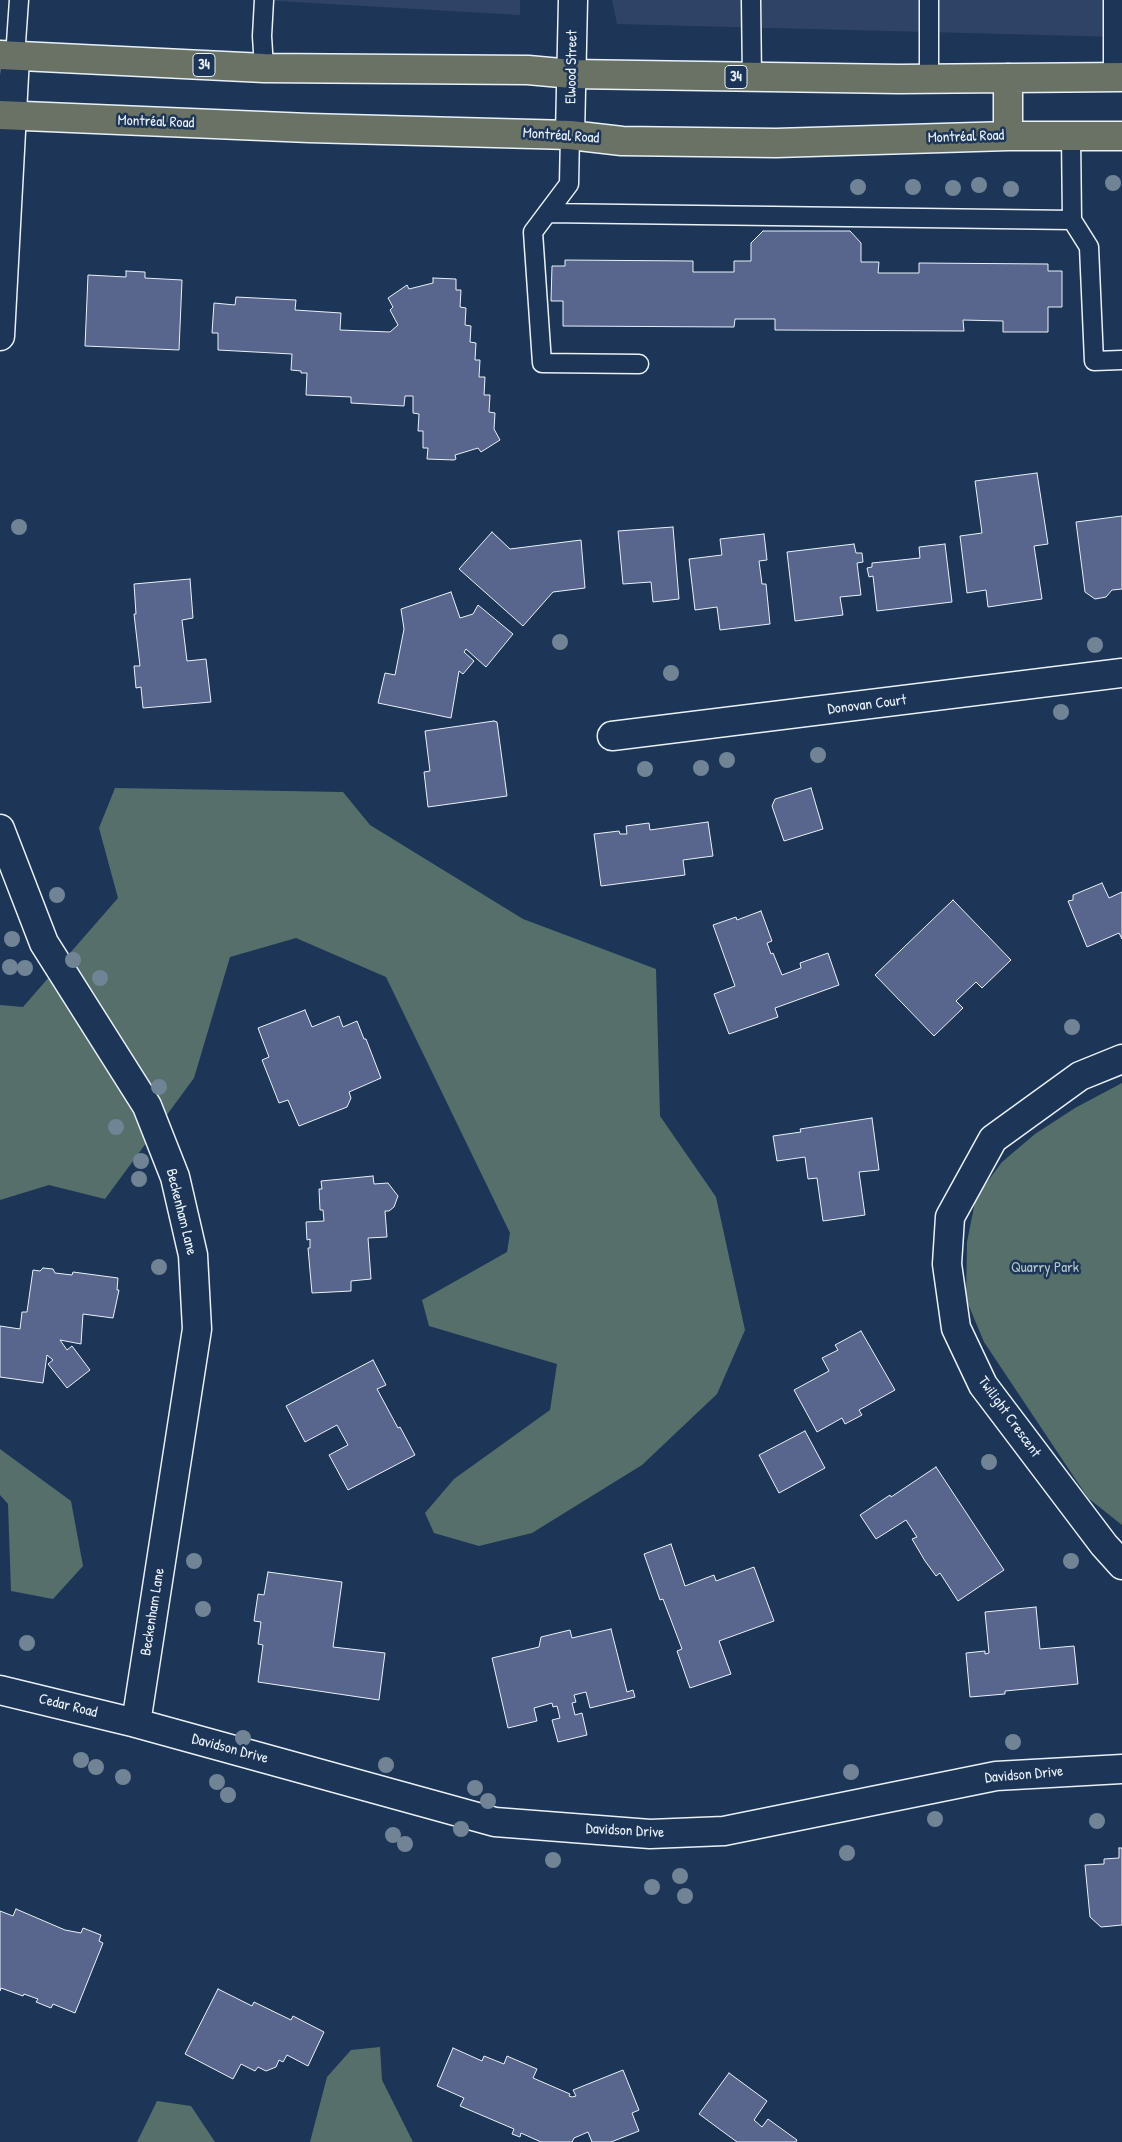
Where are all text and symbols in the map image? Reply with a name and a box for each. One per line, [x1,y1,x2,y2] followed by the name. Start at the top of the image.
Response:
[562,30,582,104] street label: Elwood Street
[193,54,215,76] road number: 34
[725,66,747,88] road number: 34
[117,112,195,132] street label: Montréal Road
[522,124,600,148] street label: Montréal Road
[927,127,1005,147] street label: Montréal Road
[827,691,907,719] street label: Donovan Court
[162,1167,200,1257] street label: Beckenham Lane
[1011,1259,1079,1277] park label: Quarry Park
[974,1373,1044,1461] street label: Twilight Crescent
[137,1567,169,1657] street label: Beckenham Lane
[37,1690,99,1722] street label: Cedar Road
[190,1730,270,1768] street label: Davidson Drive
[984,1763,1064,1787] street label: Davidson Drive
[585,1820,665,1842] street label: Davidson Drive

